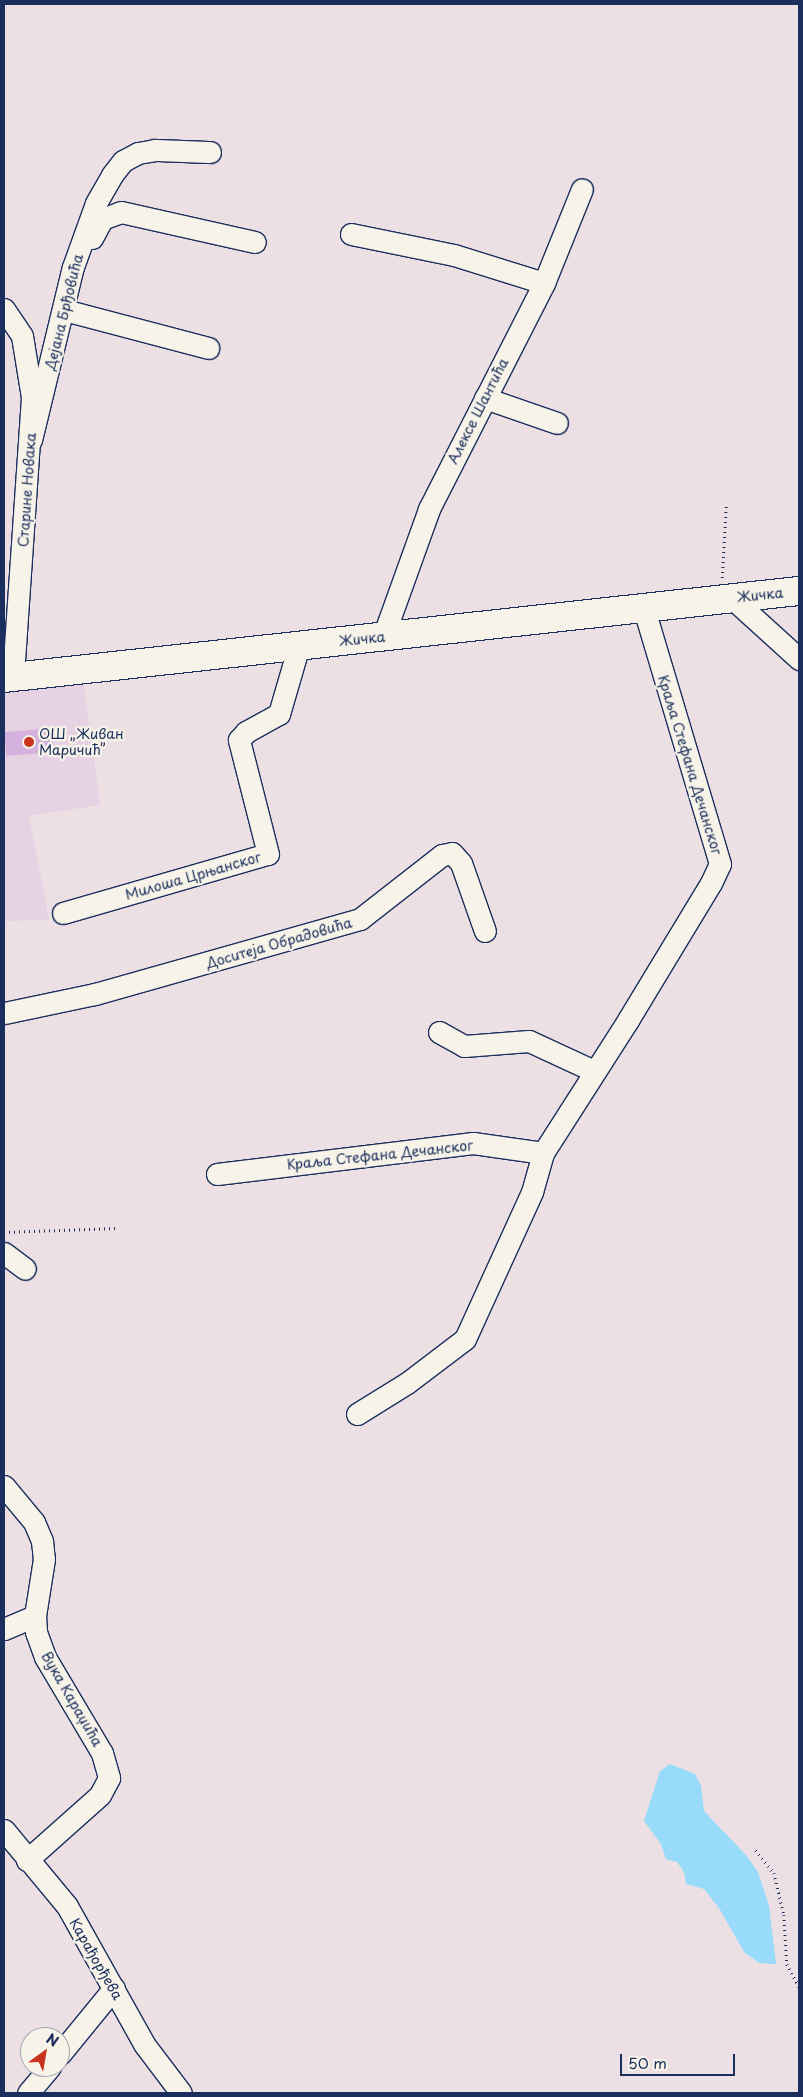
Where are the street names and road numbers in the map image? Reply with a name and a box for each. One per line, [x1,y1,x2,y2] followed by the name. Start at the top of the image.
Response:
[41,252,87,372] street label: Дејана Брђовића
[444,355,512,467] street label: Алексе Шантића
[15,432,39,548] street label: Старине Новака
[736,584,784,606] street label: Жичка
[338,628,386,650] street label: Жичка
[654,673,726,857] street label: Краља Стефана Дечанског
[123,849,263,903] street label: Милоша Црњанског
[204,914,354,972] street label: Доситеја Обрадовића
[286,1137,474,1173] street label: Краља Стефана Дечанског
[38,1648,106,1750] street label: Вука Караџића
[66,1915,126,2003] street label: Карађорђева

